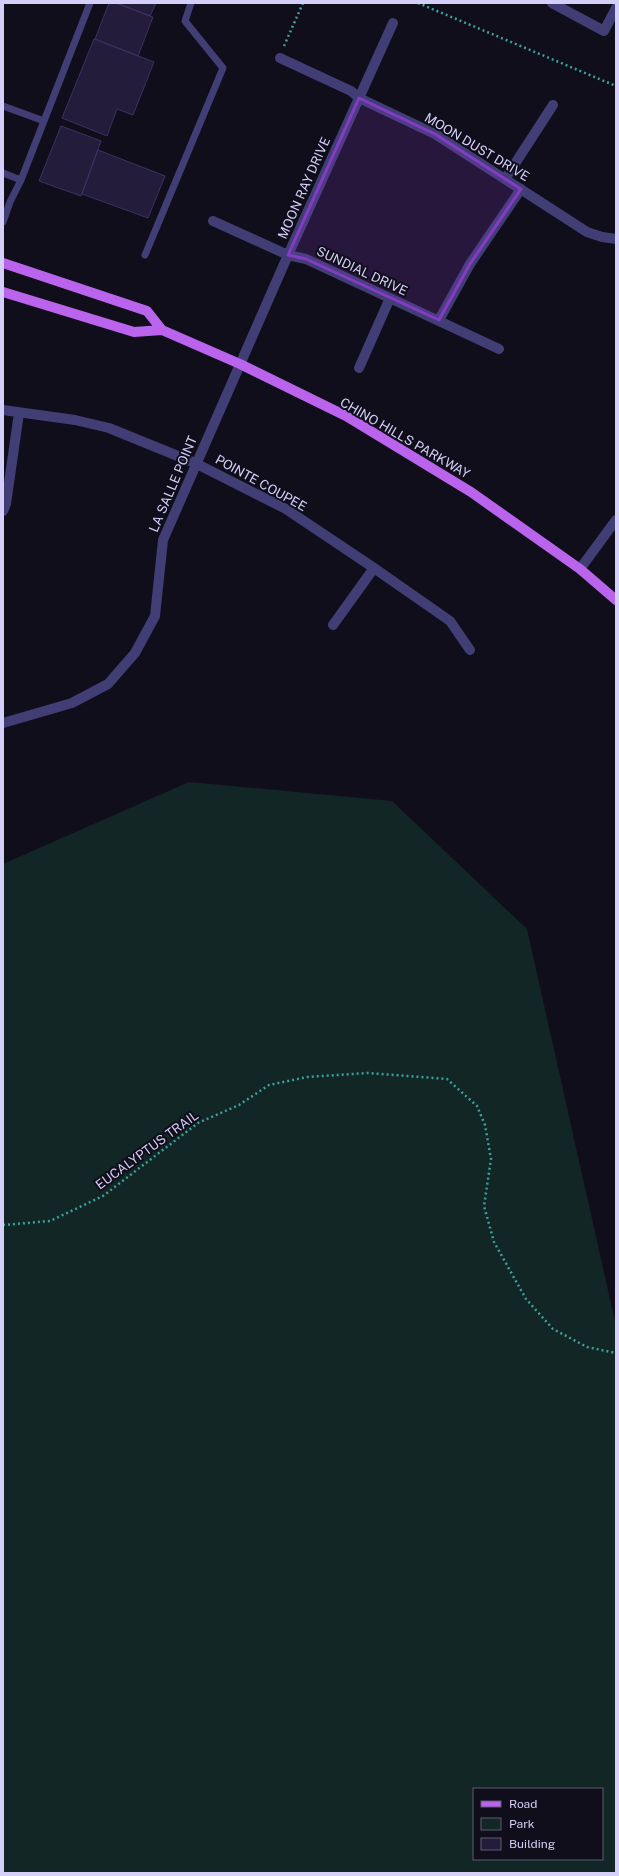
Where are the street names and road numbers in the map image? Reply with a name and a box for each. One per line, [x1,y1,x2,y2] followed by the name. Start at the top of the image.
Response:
[422,110,532,184] street label: MOON DUST DRIVE
[275,135,333,241] street label: MOON RAY DRIVE
[314,243,410,299] street label: SUNDIAL DRIVE
[337,395,473,481] street label: CHINO HILLS PARKWAY
[146,433,200,534] street label: LA SALLE POINT
[213,452,309,514] street label: POINTE COUPEE
[93,1108,201,1192] street label: EUCALYPTUS TRAIL

